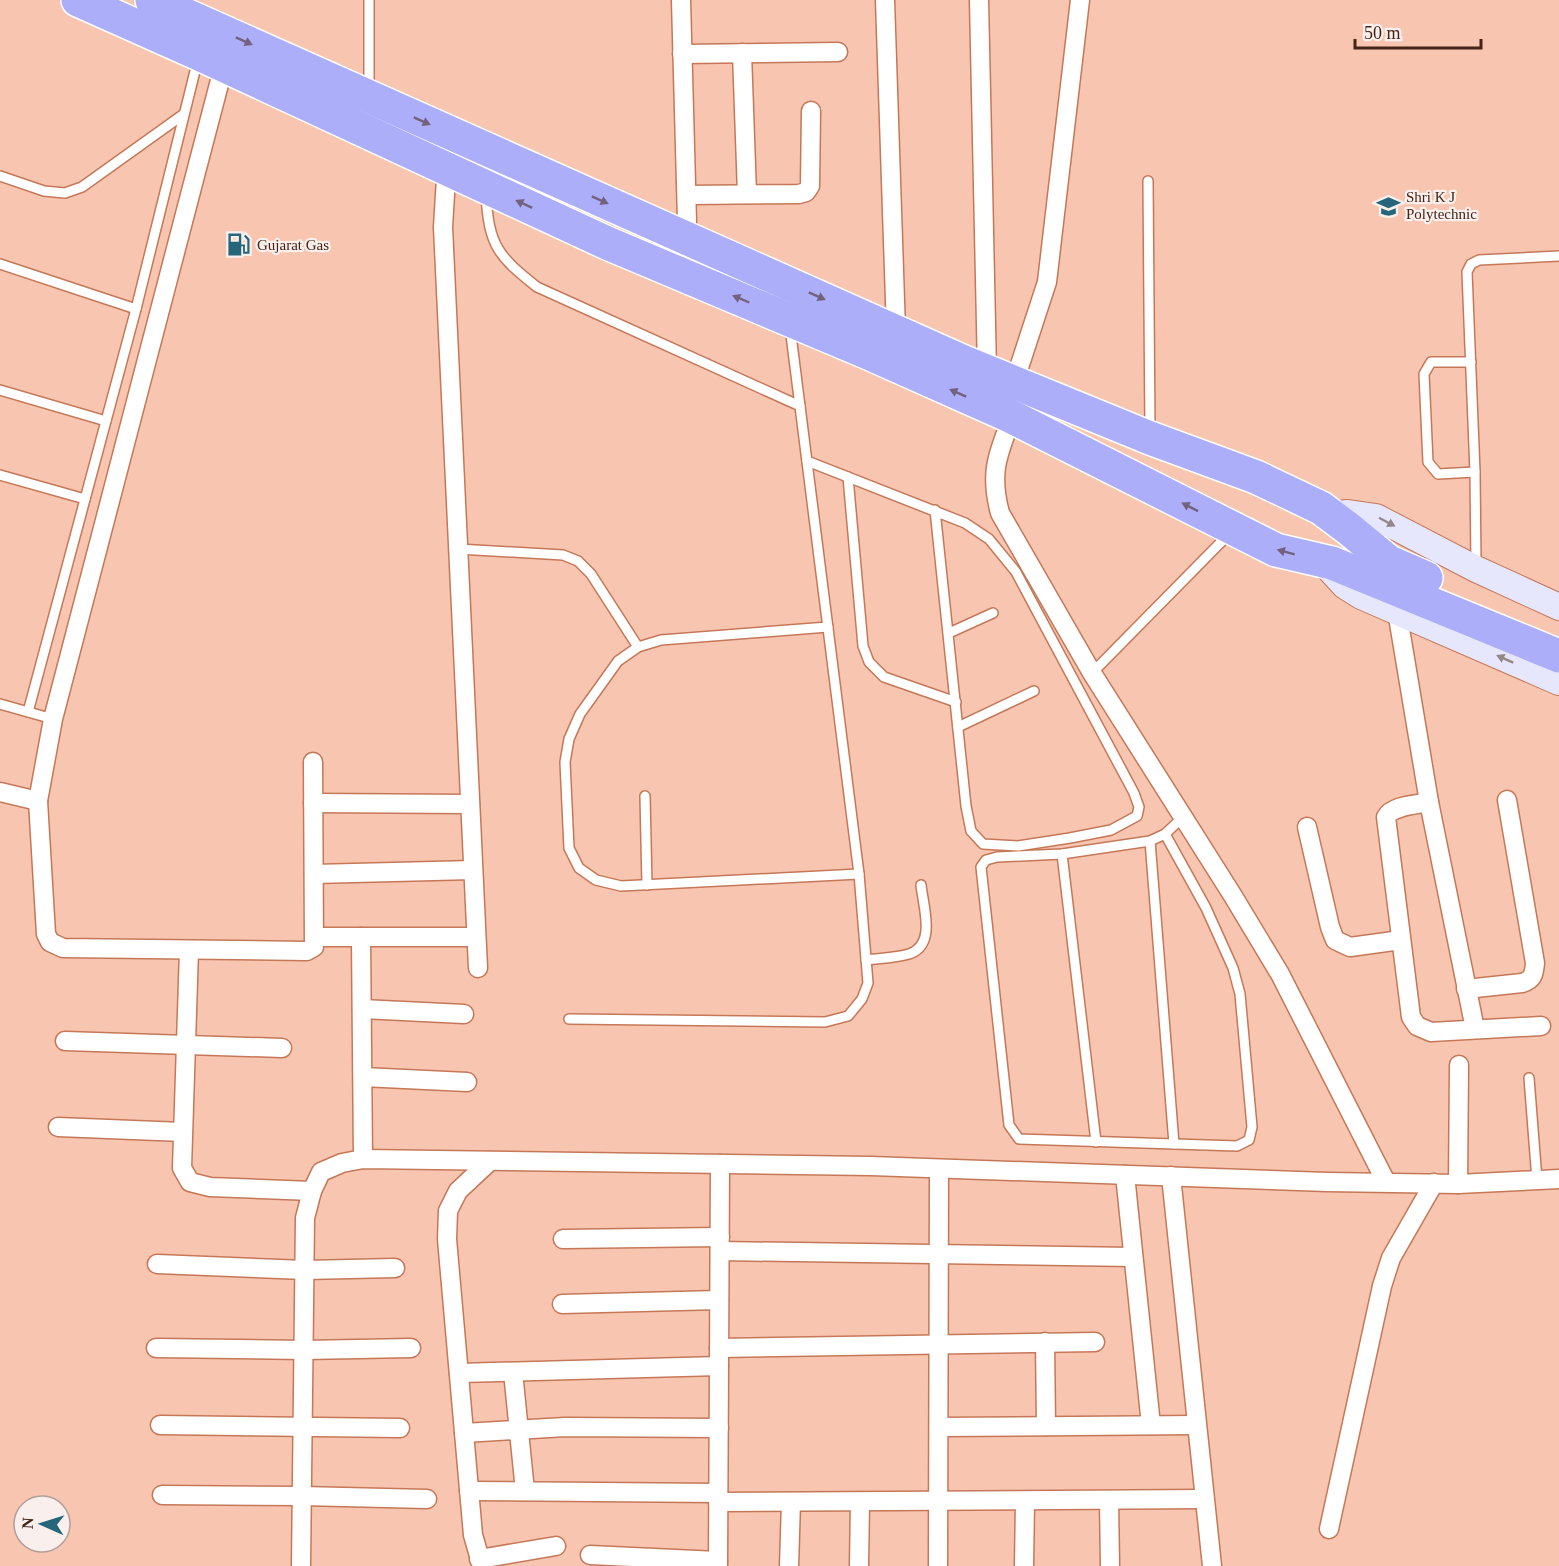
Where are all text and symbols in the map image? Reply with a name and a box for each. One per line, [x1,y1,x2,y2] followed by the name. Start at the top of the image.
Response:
[1355,12,1481,50] scale bar
[1364,23,1401,43] text: 50 m
[235,37,252,46] one-way arrow
[413,116,430,125] one-way arrow
[1406,189,1477,222] place label: Shri K J Polytechnic
[1375,193,1401,219] school or university icon: Shri K J Polytechnic
[591,195,609,205] one-way arrow
[514,199,532,209] one-way arrow
[226,232,252,258] fuel station icon: Gujarat Gas
[257,237,329,253] place label: Gujarat Gas
[808,291,826,301] one-way arrow
[731,294,749,304] one-way arrow
[949,388,967,398] one-way arrow
[1181,502,1198,511] one-way arrow
[1378,517,1395,527] one-way arrow
[1277,547,1295,557] one-way arrow
[1497,654,1514,663] one-way arrow
[12,1494,72,1554] north arrow
[19,1517,36,1529] text: N

